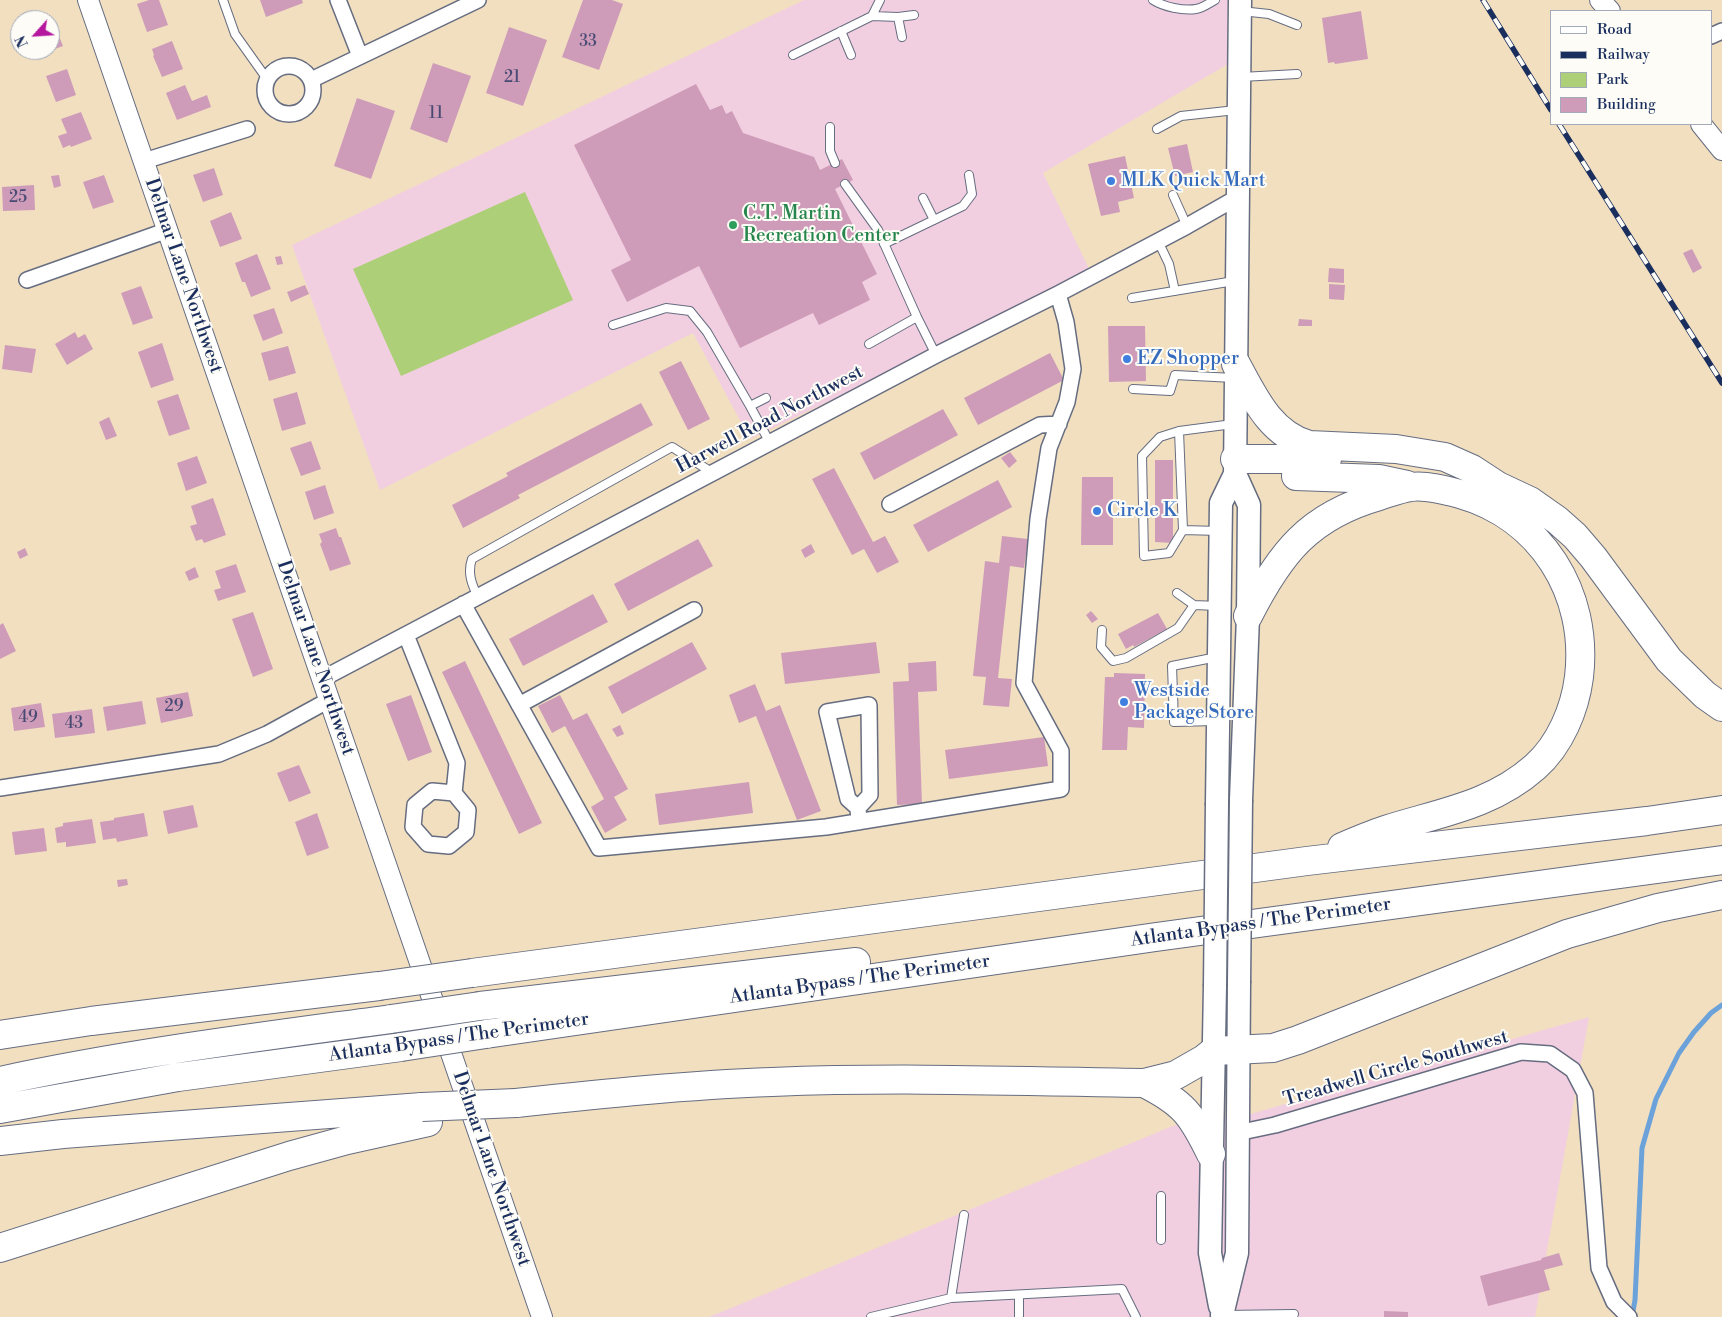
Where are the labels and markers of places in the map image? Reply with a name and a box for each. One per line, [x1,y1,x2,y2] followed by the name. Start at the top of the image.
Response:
[1121,170,1265,192] place label: MLK Quick Mart
[1105,175,1117,187] marker: MLK Quick Mart
[743,203,900,247] place label: C.T. Martin Recreation Center
[727,219,739,231] marker: C.T. Martin Recreation Center
[1137,348,1239,370] place label: EZ Shopper
[1121,353,1133,365] marker: EZ Shopper
[1107,500,1177,522] place label: Circle K
[1091,505,1103,517] marker: Circle K
[1134,680,1254,724] place label: Westside Package Store
[1118,696,1130,708] marker: Westside Package Store

